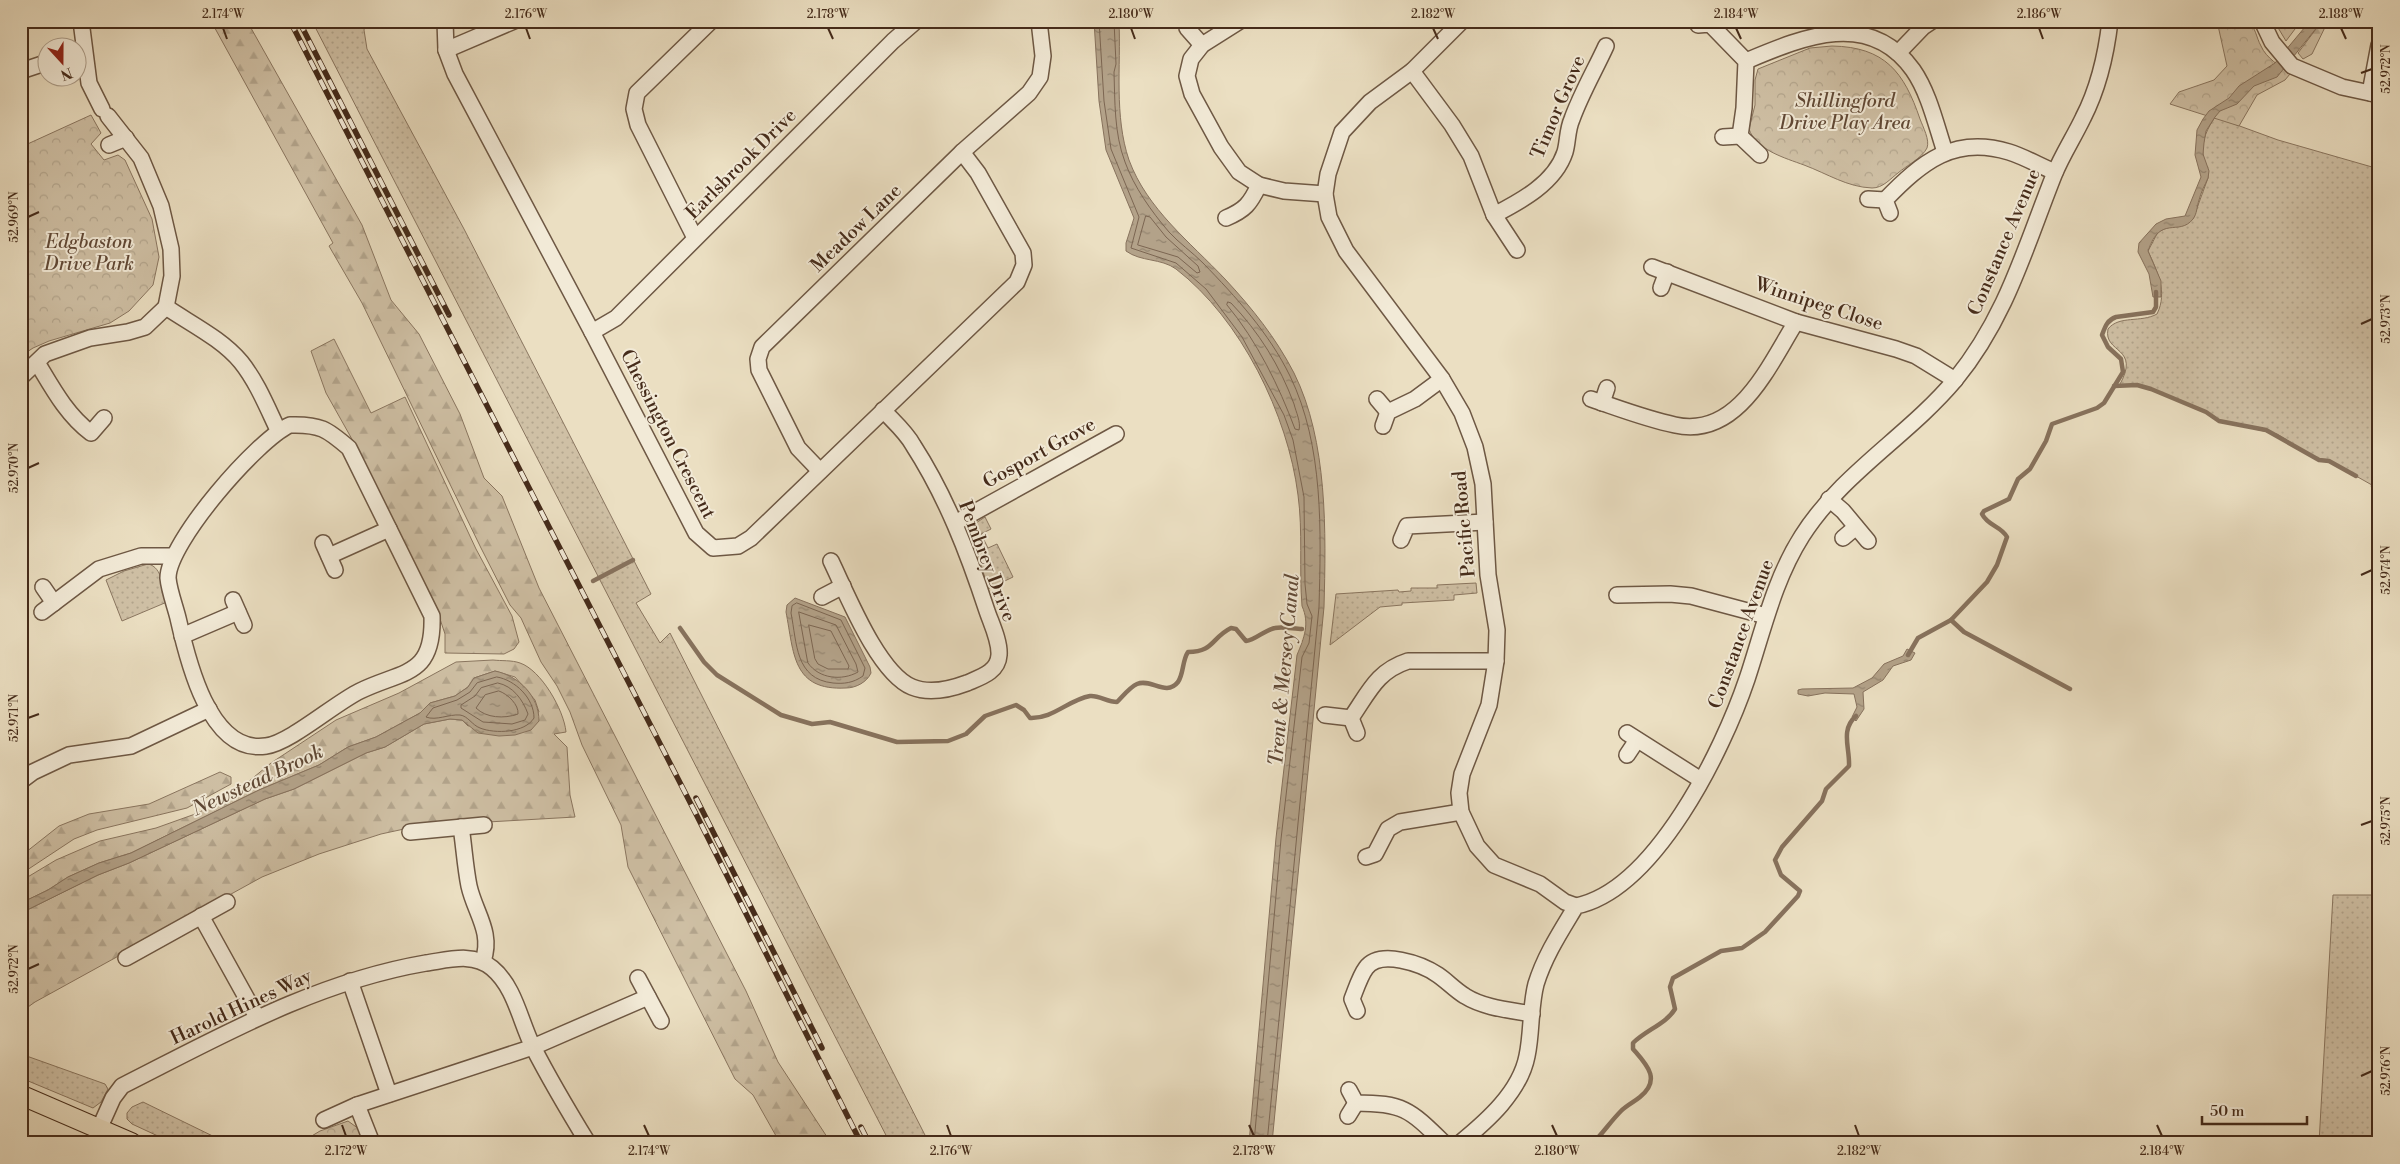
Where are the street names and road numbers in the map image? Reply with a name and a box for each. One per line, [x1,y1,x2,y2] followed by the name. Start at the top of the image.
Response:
[1525,52,1591,162] street label: Timor Grove
[681,104,801,224] street label: Earlsbrook Drive
[1962,165,2046,319] street label: Constance Avenue
[805,179,907,277] street label: Meadow Lane
[1751,272,1886,336] street label: Winnipeg Close
[615,345,721,523] street label: Chessington Crescent
[978,412,1100,494] street label: Gosport Grove
[1447,470,1481,578] street label: Pacific Road
[953,497,1021,625] street label: Pembrey Drive
[1703,556,1779,712] street label: Constance Avenue
[167,963,316,1050] street label: Harold Hines Way

